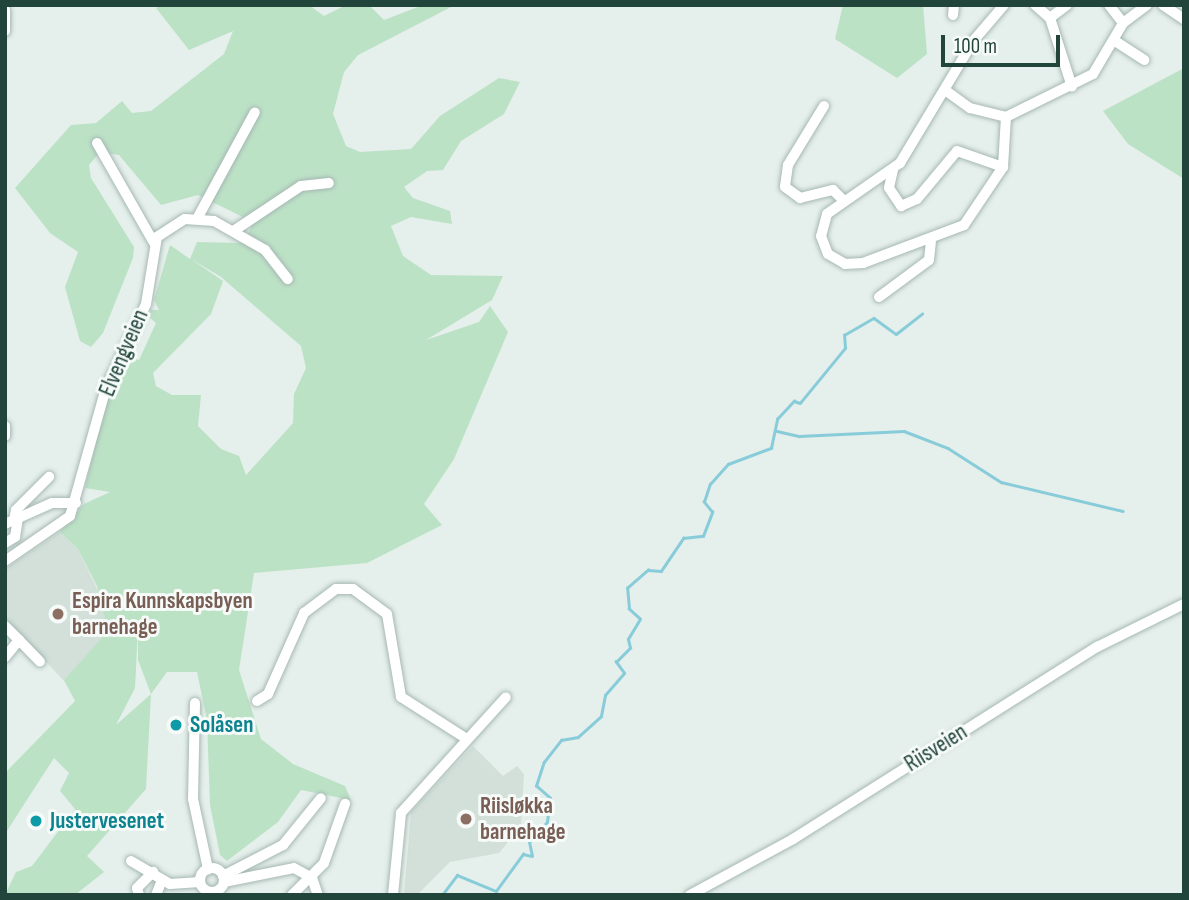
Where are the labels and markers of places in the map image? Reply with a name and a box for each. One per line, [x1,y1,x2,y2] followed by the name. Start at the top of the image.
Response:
[72,587,253,641] place label: Espira Kunnskapsbyen barnehage
[50,606,66,622] marker: Espira Kunnskapsbyen barnehage
[190,711,253,739] place label: Solåsen
[168,717,184,733] marker: Solåsen
[480,792,566,846] place label: Riisløkka barnehage
[50,807,164,835] place label: Justervesenet
[458,811,474,827] marker: Riisløkka barnehage
[28,813,44,829] marker: Justervesenet

